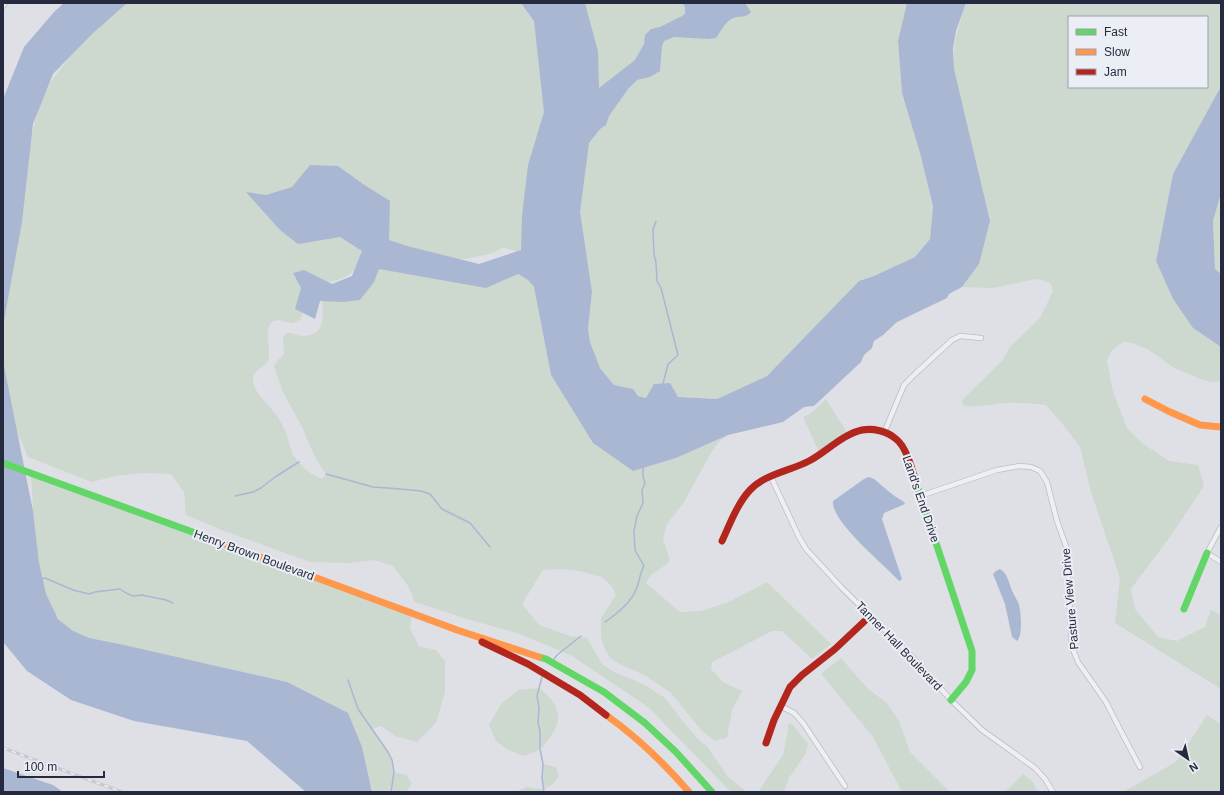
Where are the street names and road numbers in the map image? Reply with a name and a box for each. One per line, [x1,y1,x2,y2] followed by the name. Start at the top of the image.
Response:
[900,454,943,545] street label: Land's End Drive
[192,527,316,583] street label: Henry Brown Boulevard
[1059,547,1081,650] street label: Pasture View Drive
[853,599,945,693] street label: Tanner Hall Boulevard

